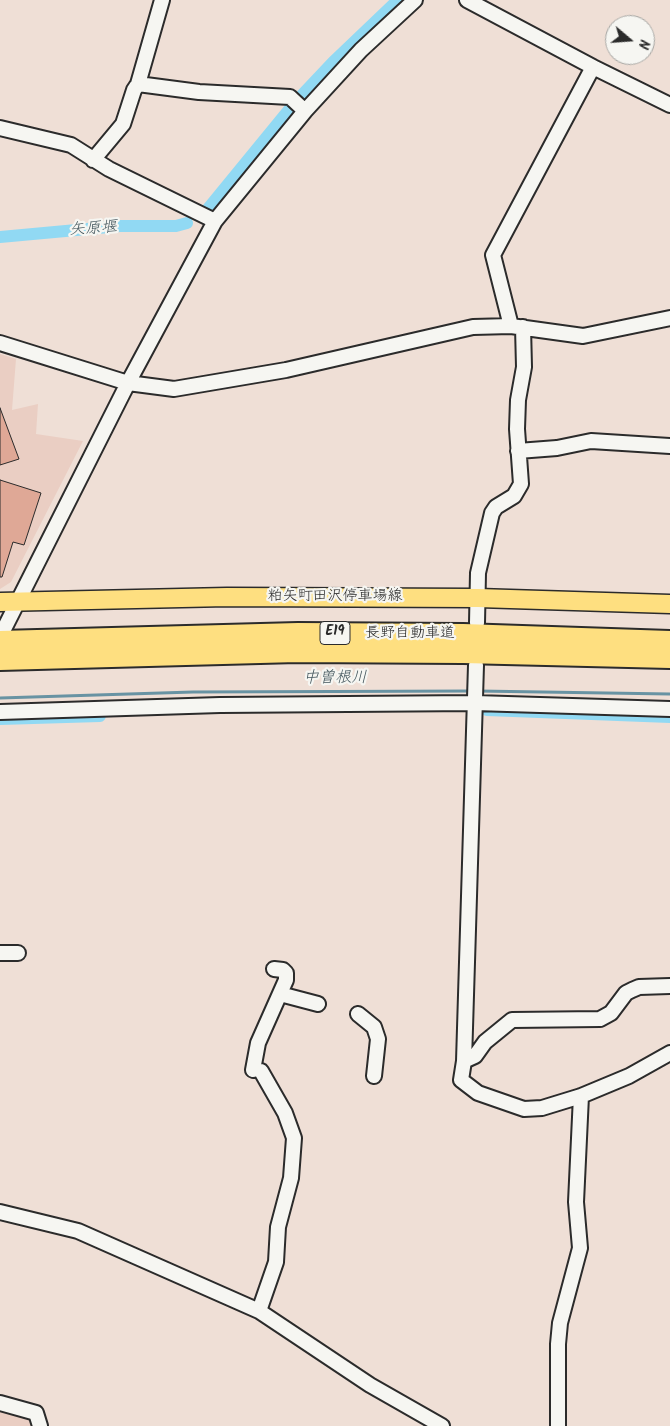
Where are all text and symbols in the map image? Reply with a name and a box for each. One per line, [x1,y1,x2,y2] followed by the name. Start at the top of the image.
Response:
[605,15,655,65] north arrow
[631,37,655,52] text: N
[68,219,118,241] water label: 矢原堰
[268,588,402,606] street label: 粕矢町田沢停車場線
[320,622,350,644] road number: E19
[365,625,455,643] street label: 長野自動車道
[303,669,367,689] water label: 中曽根川

